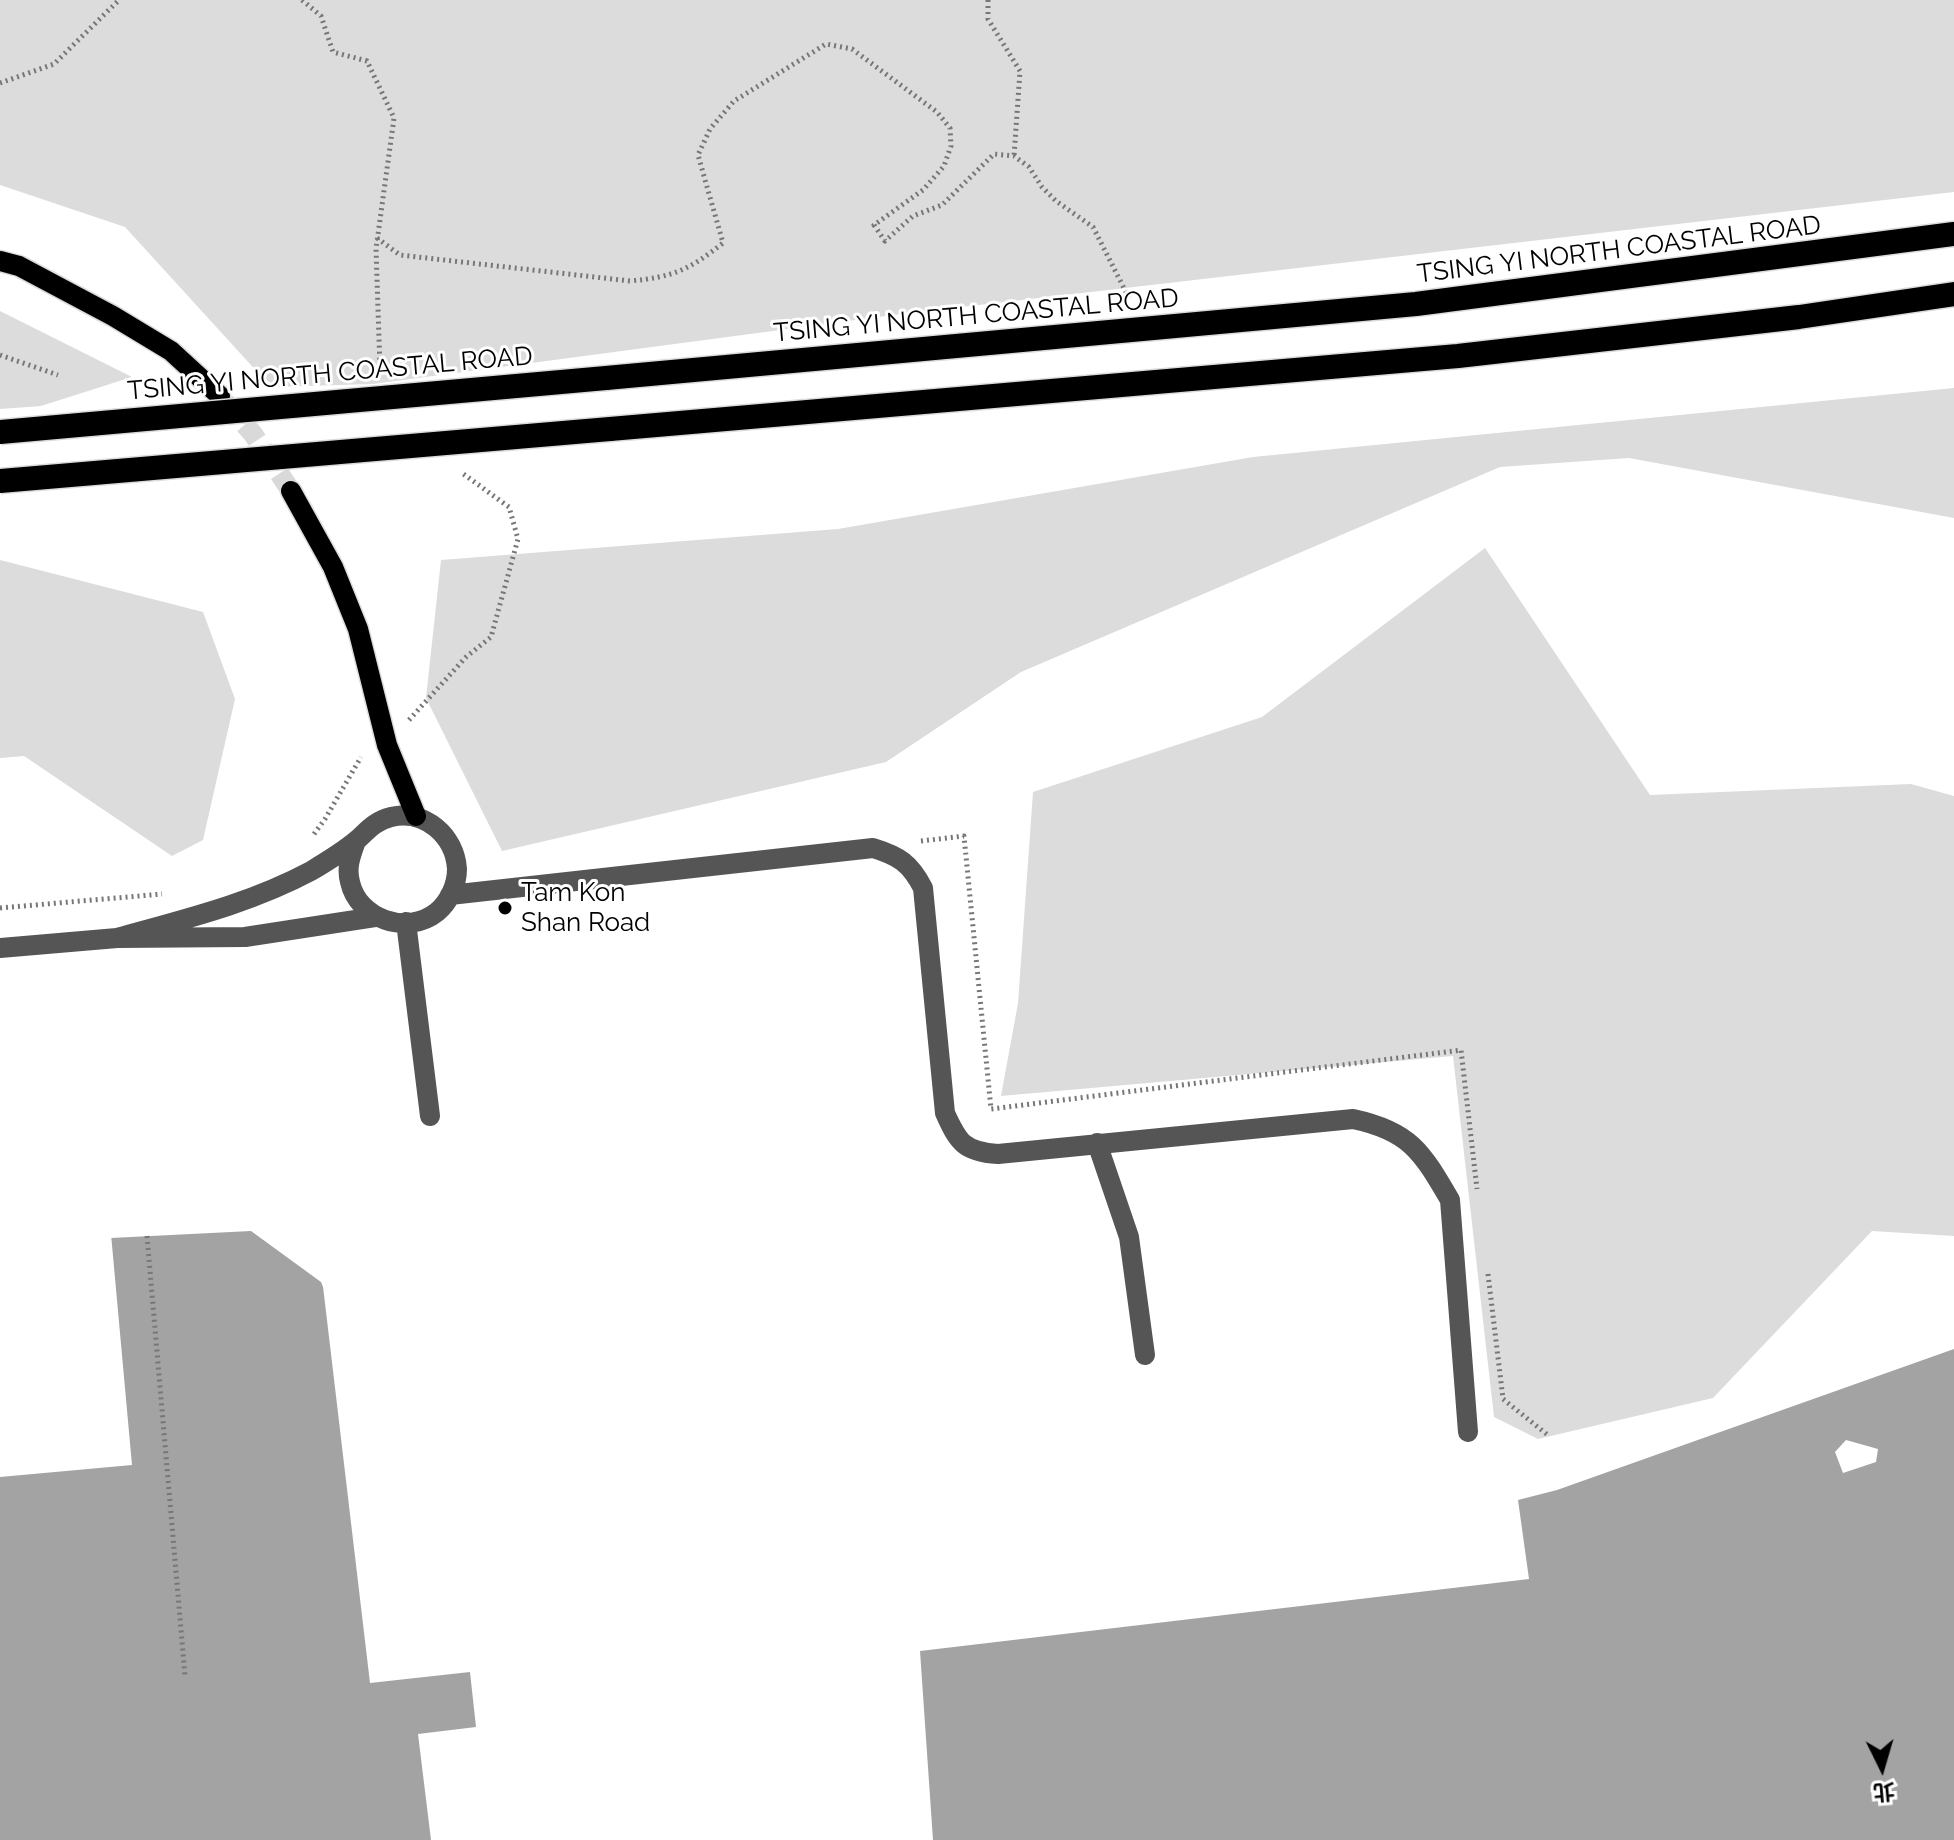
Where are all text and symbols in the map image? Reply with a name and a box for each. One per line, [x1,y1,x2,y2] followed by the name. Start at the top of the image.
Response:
[1415,210,1823,290] street label: TSING YI NORTH COASTAL ROAD
[772,283,1180,349] street label: TSING YI NORTH COASTAL ROAD
[126,341,534,407] street label: TSING YI NORTH COASTAL ROAD
[521,877,650,938] place label: Tam Kon Shan Road
[496,899,514,917] marker: Tam Kon Shan Road
[1842,1728,1922,1808] north arrow
[1872,1778,1896,1806] text: 北

